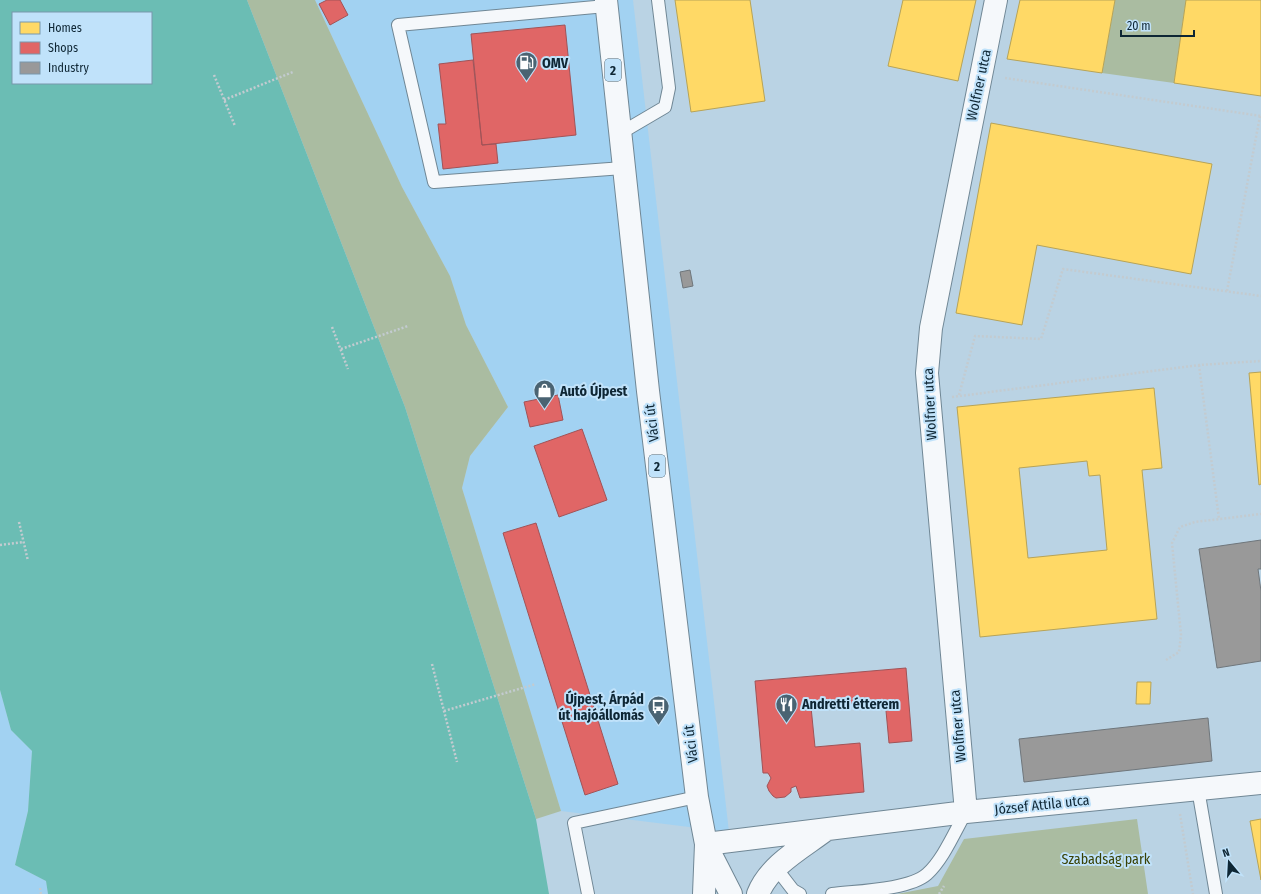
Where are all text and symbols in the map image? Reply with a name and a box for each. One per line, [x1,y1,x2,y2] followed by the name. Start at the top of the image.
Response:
[12,12,152,84] legend
[1121,12,1194,38] scale bar
[1127,19,1151,33] text: 20 m
[48,21,82,35] text: Homes
[48,41,78,55] text: Shops
[963,48,995,122] street label: Wolfner utca
[513,50,539,83] fuel station icon: OMV
[542,55,569,72] place label: OMV
[605,59,621,81] road number: 2
[48,61,89,75] text: Industry
[920,367,940,441] street label: Wolfner utca
[531,378,557,411] shop icon: Autó Újpest
[559,382,629,400] place label: Autó Újpest
[641,403,663,443] street label: Váci út
[649,455,665,477] road number: 2
[946,689,970,763] street label: Wolfner utca
[558,690,644,724] place label: Újpest, Árpád út hajóállomás
[773,691,799,724] restaurant icon: Andretti étterem
[646,694,672,727] bus stop icon: Újpest, Árpád út hajóállomás
[801,696,899,713] place label: Andretti étterem
[680,724,702,764] street label: Váci út
[994,792,1090,818] street label: József Attila utca
[1209,842,1249,882] north arrow
[1221,846,1231,860] text: N
[1062,851,1151,868] park label: Szabadság park

